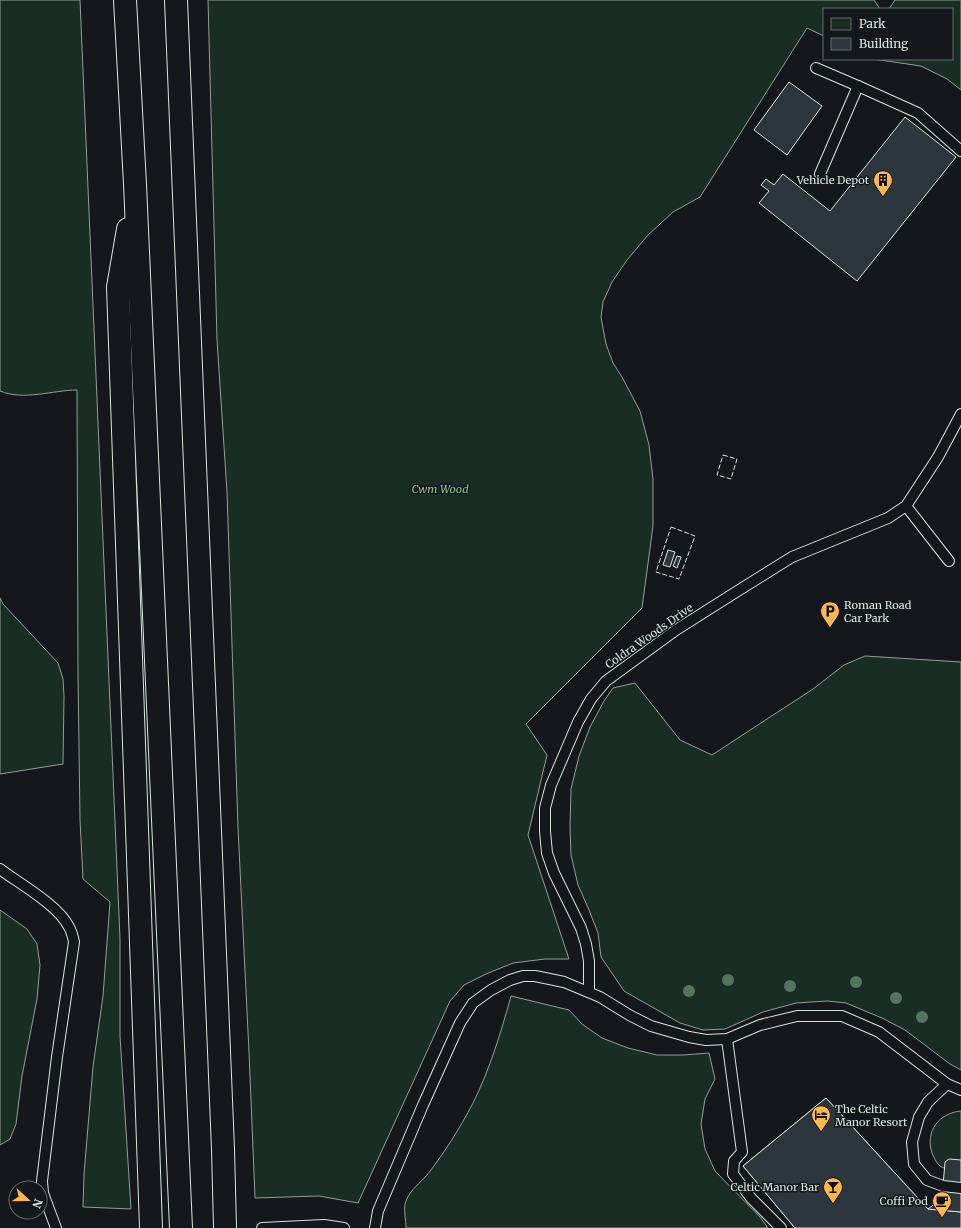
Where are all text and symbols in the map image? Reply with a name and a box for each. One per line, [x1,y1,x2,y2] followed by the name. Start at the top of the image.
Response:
[823,8,953,60] legend
[859,16,886,31] text: Park
[859,36,909,51] text: Building
[872,169,894,197] building icon: Vehicle Depot
[796,173,870,187] place label: Vehicle Depot
[411,482,469,496] park label: Cwm Wood
[844,598,912,625] place label: Roman Road Car Park
[602,600,696,672] street label: Coldra Woods Drive
[819,600,841,628] parking icon: Roman Road Car Park
[835,1102,908,1129] place label: The Celtic Manor Resort
[810,1104,832,1132] hotel icon: The Celtic Manor Resort
[822,1176,844,1204] bar icon: Celtic Manor Bar
[8,1180,48,1220] north arrow
[730,1180,819,1194] place label: Celtic Manor Bar
[931,1190,953,1218] cafe icon: Coffi Pod
[880,1194,928,1208] place label: Coffi Pod
[29,1197,45,1210] text: N

